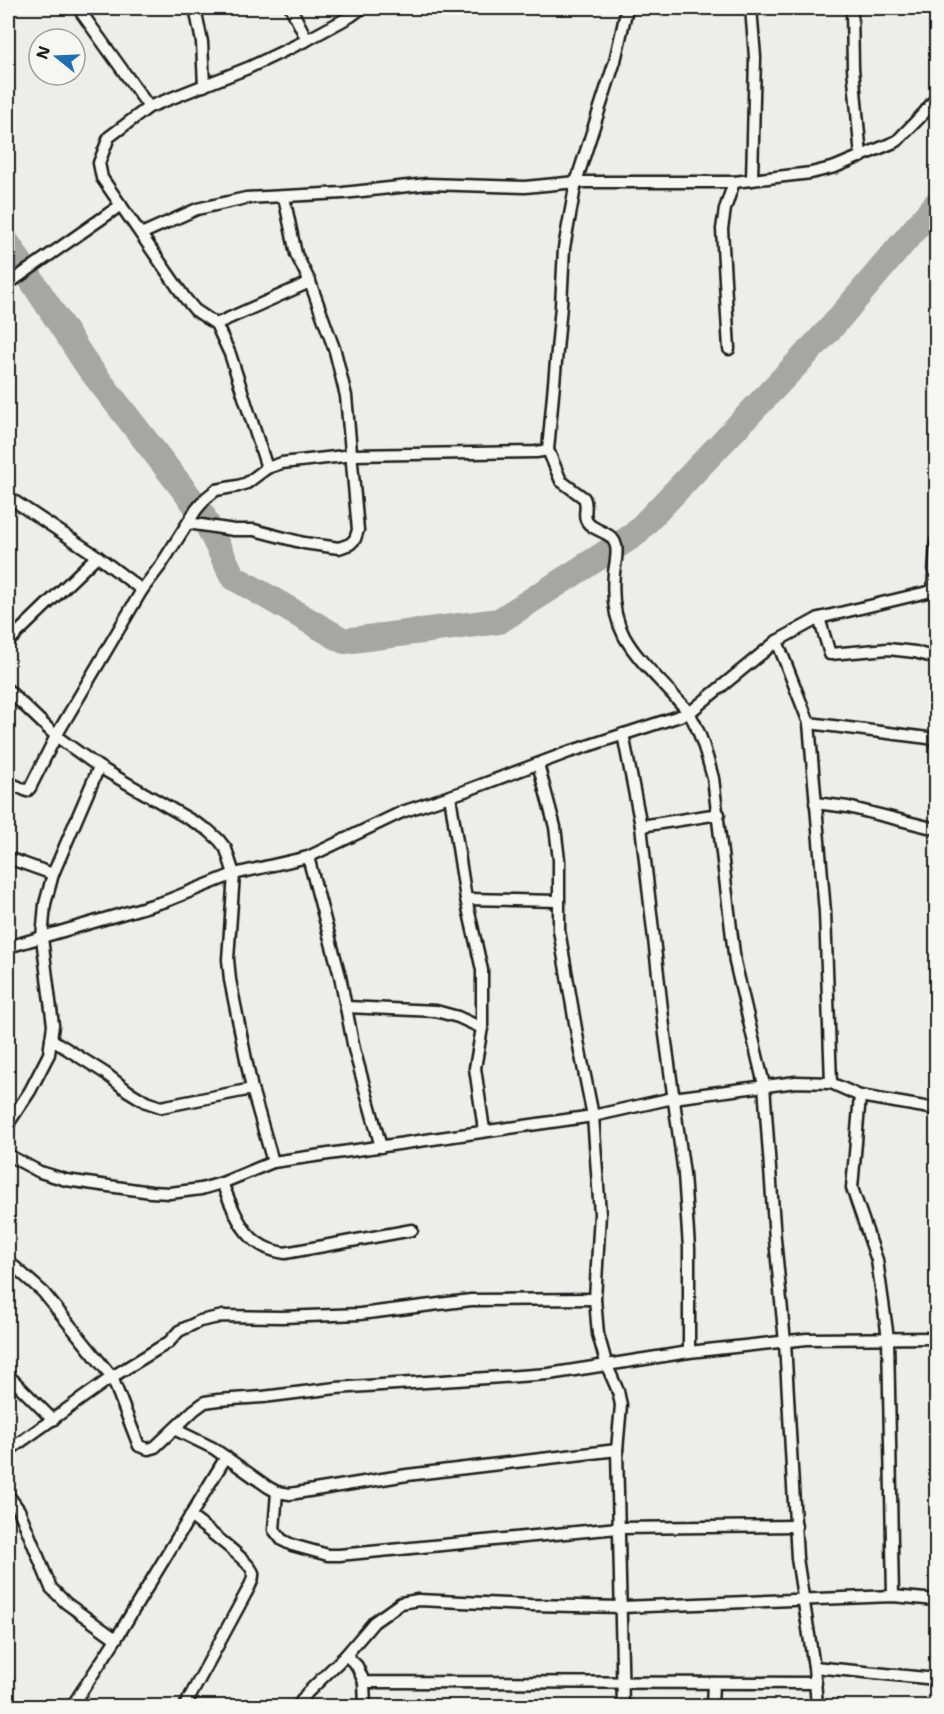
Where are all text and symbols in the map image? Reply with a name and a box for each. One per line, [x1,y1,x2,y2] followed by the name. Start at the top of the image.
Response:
[27,27,87,87] north arrow
[31,43,55,62] text: N

